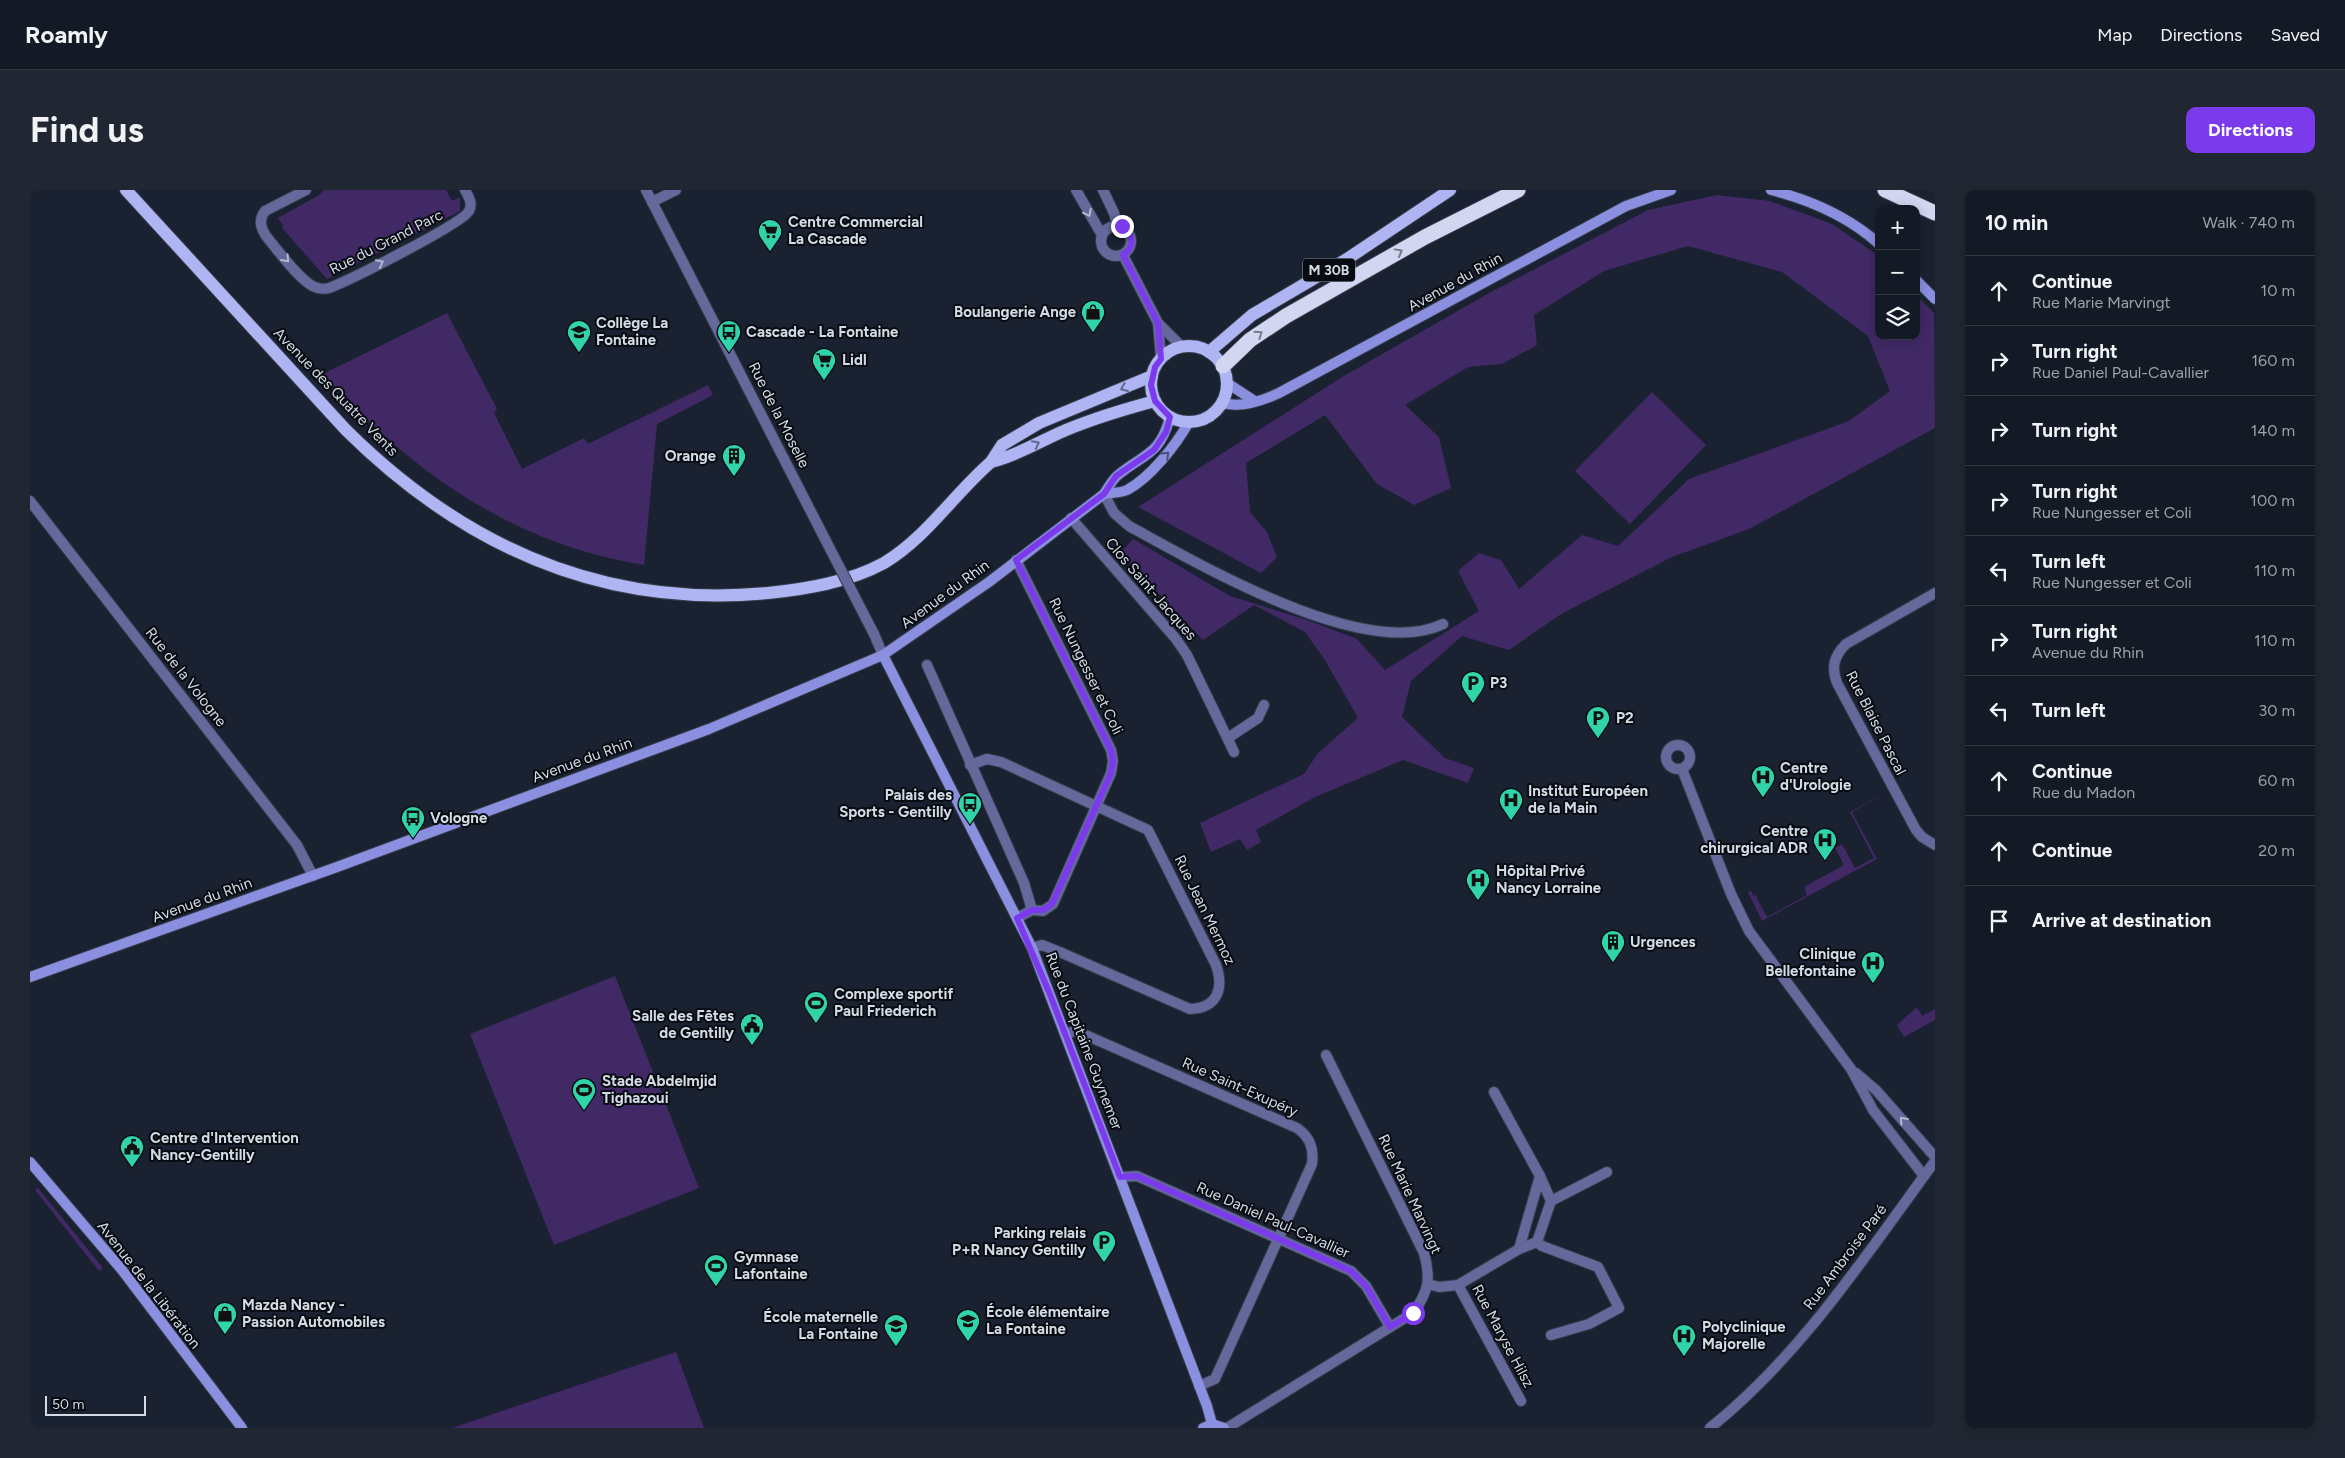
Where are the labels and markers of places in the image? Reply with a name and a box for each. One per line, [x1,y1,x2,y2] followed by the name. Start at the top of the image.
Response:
[788,213,923,248] place label: Centre Commercial La Cascade
[757,218,783,252] supermarket icon: Centre Commercial La Cascade
[1080,299,1106,333] shop icon: Boulangerie Ange
[954,303,1077,321] place label: Boulangerie Ange
[596,314,668,349] place label: Collège La Fontaine
[566,319,592,353] school or university icon: Collège La Fontaine
[716,319,742,353] bus stop icon: Cascade - La Fontaine
[746,323,899,341] place label: Cascade - La Fontaine
[811,347,837,381] supermarket icon: Lidl
[842,351,867,369] place label: Lidl
[721,443,747,477] building icon: Orange
[665,447,717,465] place label: Orange
[1460,670,1486,704] parking icon: P3
[1490,674,1507,692] place label: P3
[1585,705,1611,739] parking icon: P2
[1616,709,1634,727] place label: P2
[1780,759,1852,794] place label: Centre d'Urologie
[1750,764,1776,798] hospital icon: Centre d'Urologie
[1528,782,1648,817] place label: Institut Européen de la Main
[839,786,952,821] place label: Palais des Sports - Gentilly
[1498,787,1524,821] hospital icon: Institut Européen de la Main
[957,791,983,825] bus stop icon: Palais des Sports - Gentilly
[400,805,426,839] bus stop icon: Vologne
[430,809,488,827] place label: Vologne
[1700,822,1809,857] place label: Centre chirurgical ADR
[1812,827,1838,861] hospital icon: Centre chirurgical ADR
[1496,862,1602,897] place label: Hôpital Privé Nancy Lorraine
[1465,867,1491,901] hospital icon: Hôpital Privé Nancy Lorraine
[1600,929,1626,963] building icon: Urgences
[1630,933,1696,951] place label: Urgences
[1765,945,1857,980] place label: Clinique Bellefontaine
[1860,950,1886,984] hospital icon: Clinique Bellefontaine
[834,985,953,1020] place label: Complexe sportif Paul Friederich
[803,990,829,1024] sports icon: Complexe sportif Paul Friederich
[632,1007,734,1042] place label: Salle des Fêtes de Gentilly
[739,1012,765,1046] public building icon: Salle des Fêtes de Gentilly
[602,1072,717,1107] place label: Stade Abdelmjid Tighazoui
[571,1077,597,1111] sports icon: Stade Abdelmjid Tighazoui
[150,1129,299,1164] place label: Centre d'Intervention Nancy-Gentilly
[119,1134,145,1168] public building icon: Centre d'Intervention Nancy-Gentilly
[952,1224,1086,1259] place label: Parking relais P+R Nancy Gentilly
[1091,1229,1117,1263] parking icon: Parking relais P+R Nancy Gentilly
[734,1248,808,1283] place label: Gymnase Lafontaine
[703,1253,729,1287] sports icon: Gymnase Lafontaine
[242,1296,385,1331] place label: Mazda Nancy - Passion Automobiles
[212,1301,238,1335] shop icon: Mazda Nancy - Passion Automobiles
[986,1303,1110,1338] place label: École élémentaire La Fontaine
[763,1308,879,1343] place label: École maternelle La Fontaine
[955,1308,981,1342] school or university icon: École élémentaire La Fontaine
[883,1313,909,1347] school or university icon: École maternelle La Fontaine
[1702,1318,1786,1353] place label: Polyclinique Majorelle
[1671,1323,1697,1357] hospital icon: Polyclinique Majorelle

